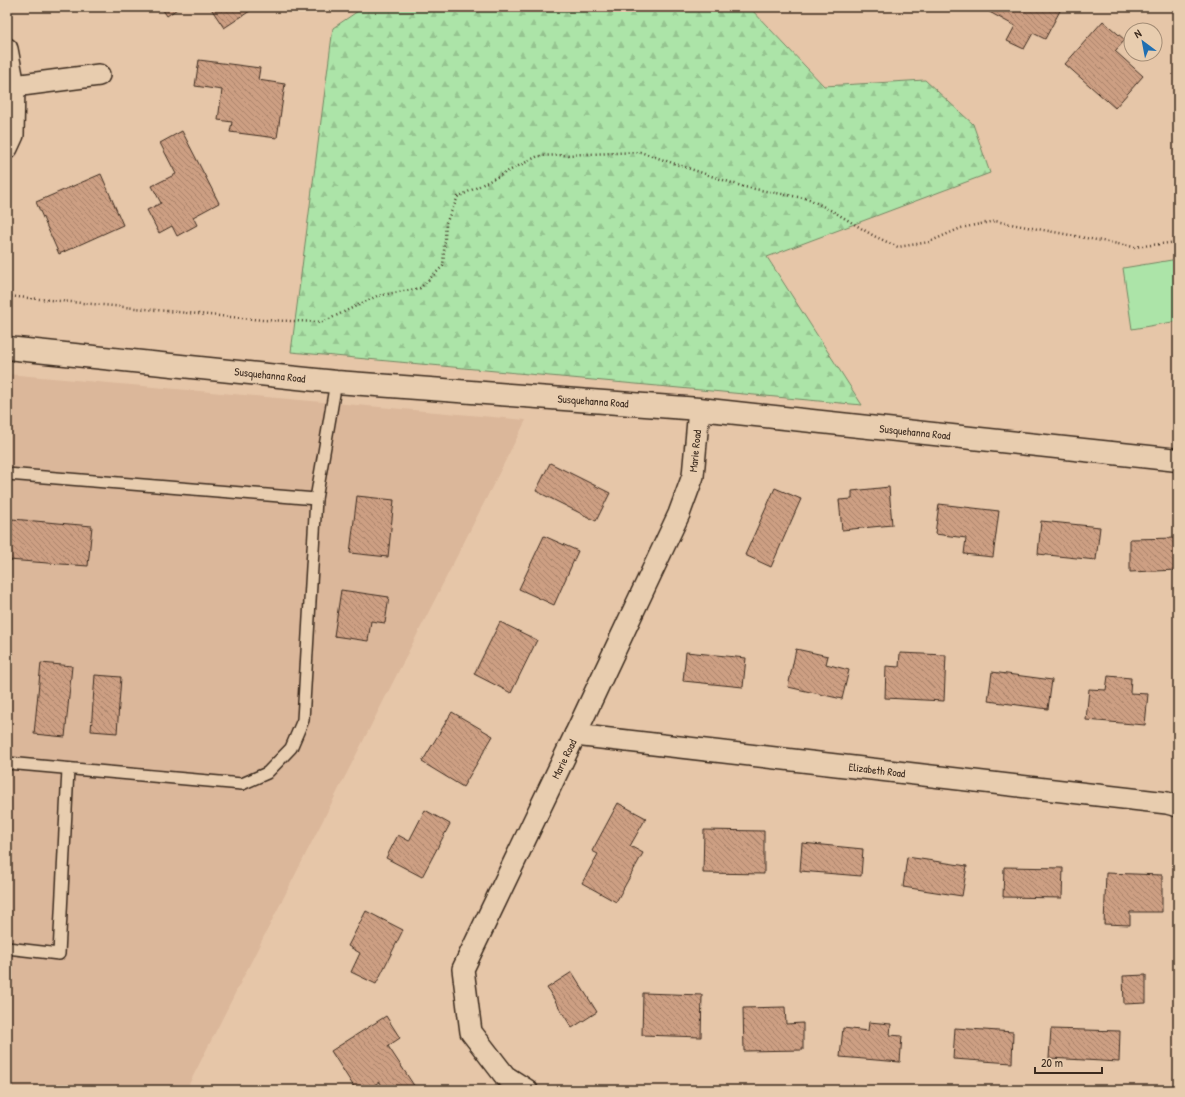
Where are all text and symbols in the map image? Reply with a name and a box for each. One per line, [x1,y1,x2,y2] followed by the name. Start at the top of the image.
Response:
[1123,22,1163,62] north arrow
[1132,26,1144,41] text: N
[234,364,307,386] street label: Susquehanna Road
[557,392,630,411] street label: Susquehanna Road
[879,421,952,443] street label: Susquehanna Road
[686,428,704,473] street label: Marie Road
[548,736,580,781] street label: Marie Road
[848,760,907,781] street label: Elizabeth Road
[1035,1049,1102,1075] scale bar
[1041,1054,1063,1071] text: 20 m

